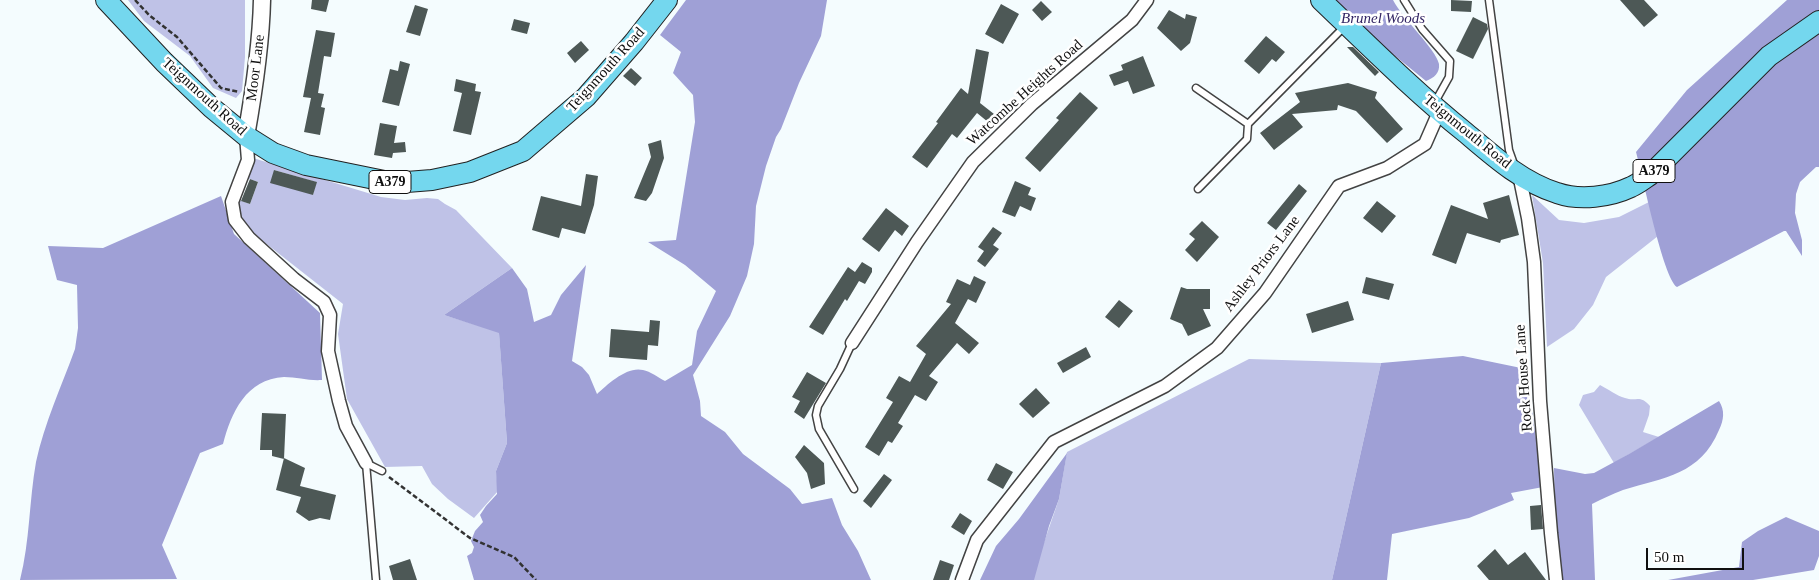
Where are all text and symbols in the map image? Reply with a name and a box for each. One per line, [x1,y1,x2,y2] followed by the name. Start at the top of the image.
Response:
[1341,10,1425,28] park label: Brunel Woods
[563,24,649,116] street label: Teignmouth Road
[243,34,269,102] street label: Moor Lane
[963,36,1087,150] street label: Watcombe Heights Road
[158,54,250,140] street label: Teignmouth Road
[1419,91,1515,173] street label: Teignmouth Road
[1633,160,1675,182] road number: A379
[369,170,411,193] road number: A379
[1220,212,1304,316] street label: Ashley Priors Lane
[1511,324,1537,432] street label: Rock House Lane
[1649,538,1746,570] scale bar
[1654,549,1684,565] text: 50 m

